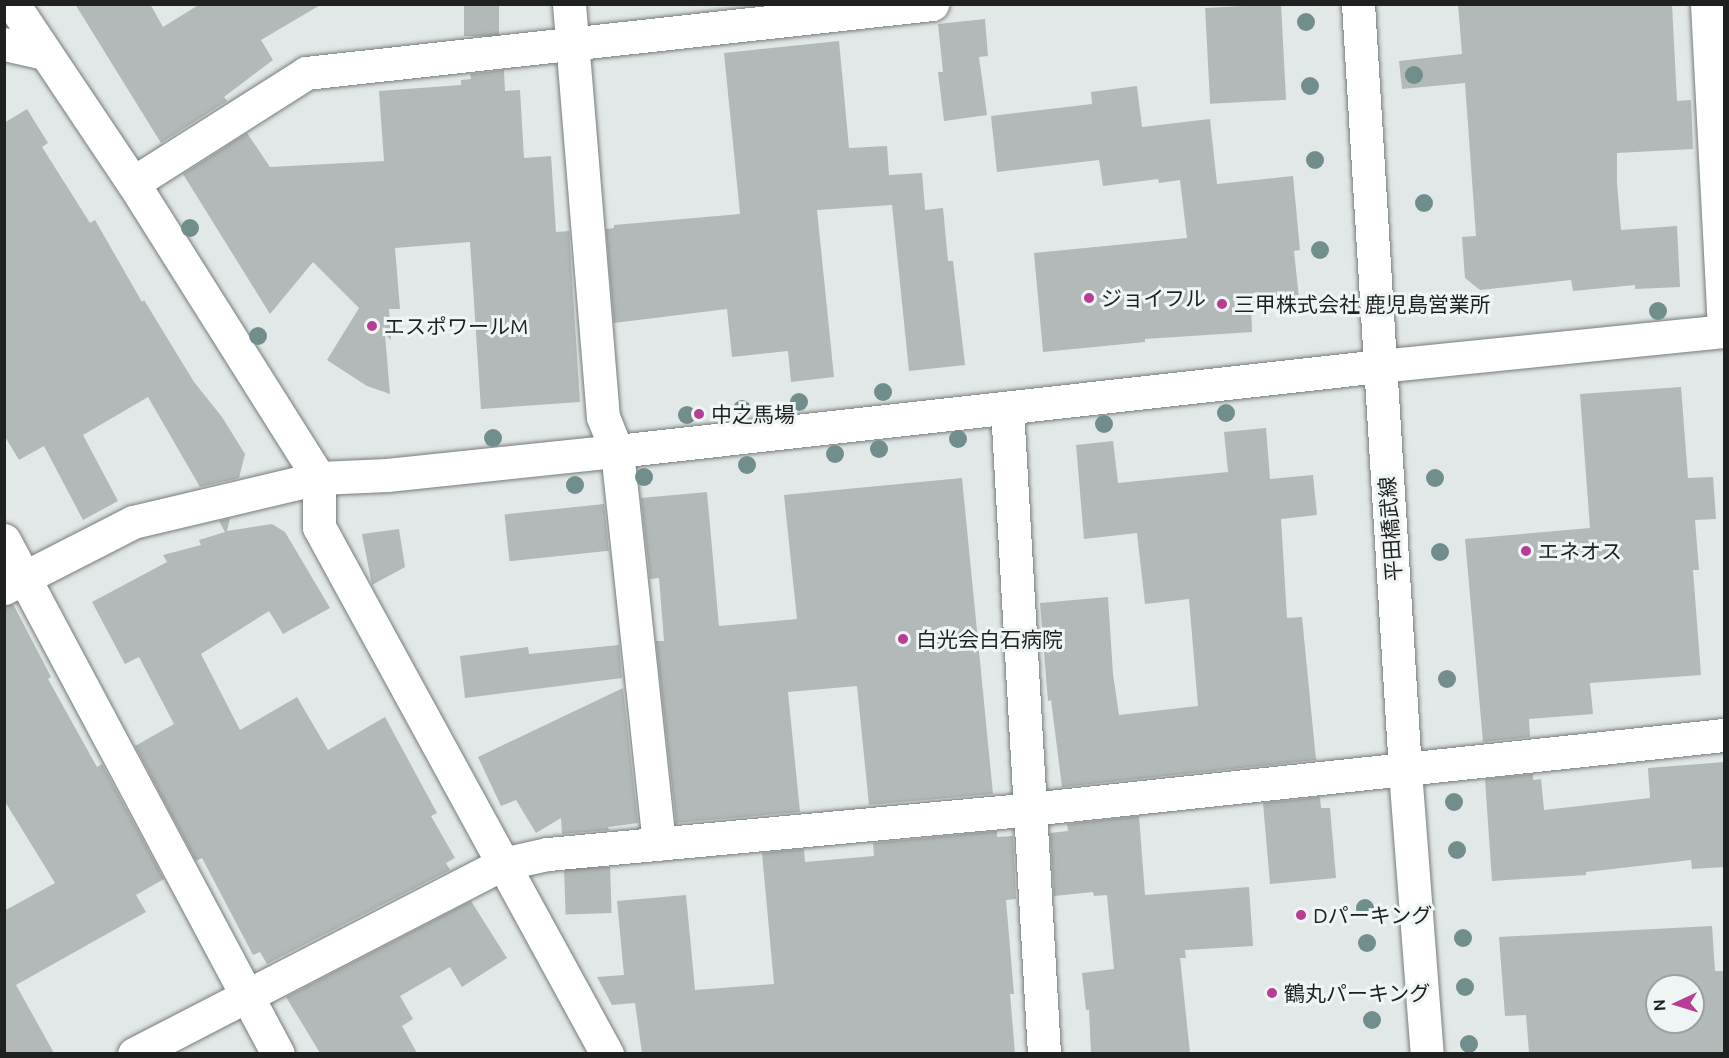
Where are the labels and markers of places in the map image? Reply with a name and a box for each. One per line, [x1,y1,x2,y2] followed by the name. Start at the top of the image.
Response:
[1101,285,1206,311] place label: ジョイフル
[1082,291,1096,305] marker: ジョイフル
[1234,291,1491,317] place label: 三甲株式会社 鹿児島営業所
[1215,297,1229,311] marker: 三甲株式会社 鹿児島営業所
[384,313,528,339] place label: エスポワールM
[365,319,379,333] marker: エスポワールM
[711,401,795,427] place label: 中之馬場
[692,407,706,421] marker: 中之馬場
[1538,538,1622,564] place label: エネオス
[1519,544,1533,558] marker: エネオス
[916,626,1063,652] place label: 白光会白石病院
[894,630,912,648] marker: 白光会白石病院
[1313,902,1433,928] place label: Dパーキング
[1294,908,1308,922] marker: Dパーキング
[1284,980,1431,1006] place label: 鶴丸パーキング
[1265,986,1279,1000] marker: 鶴丸パーキング

